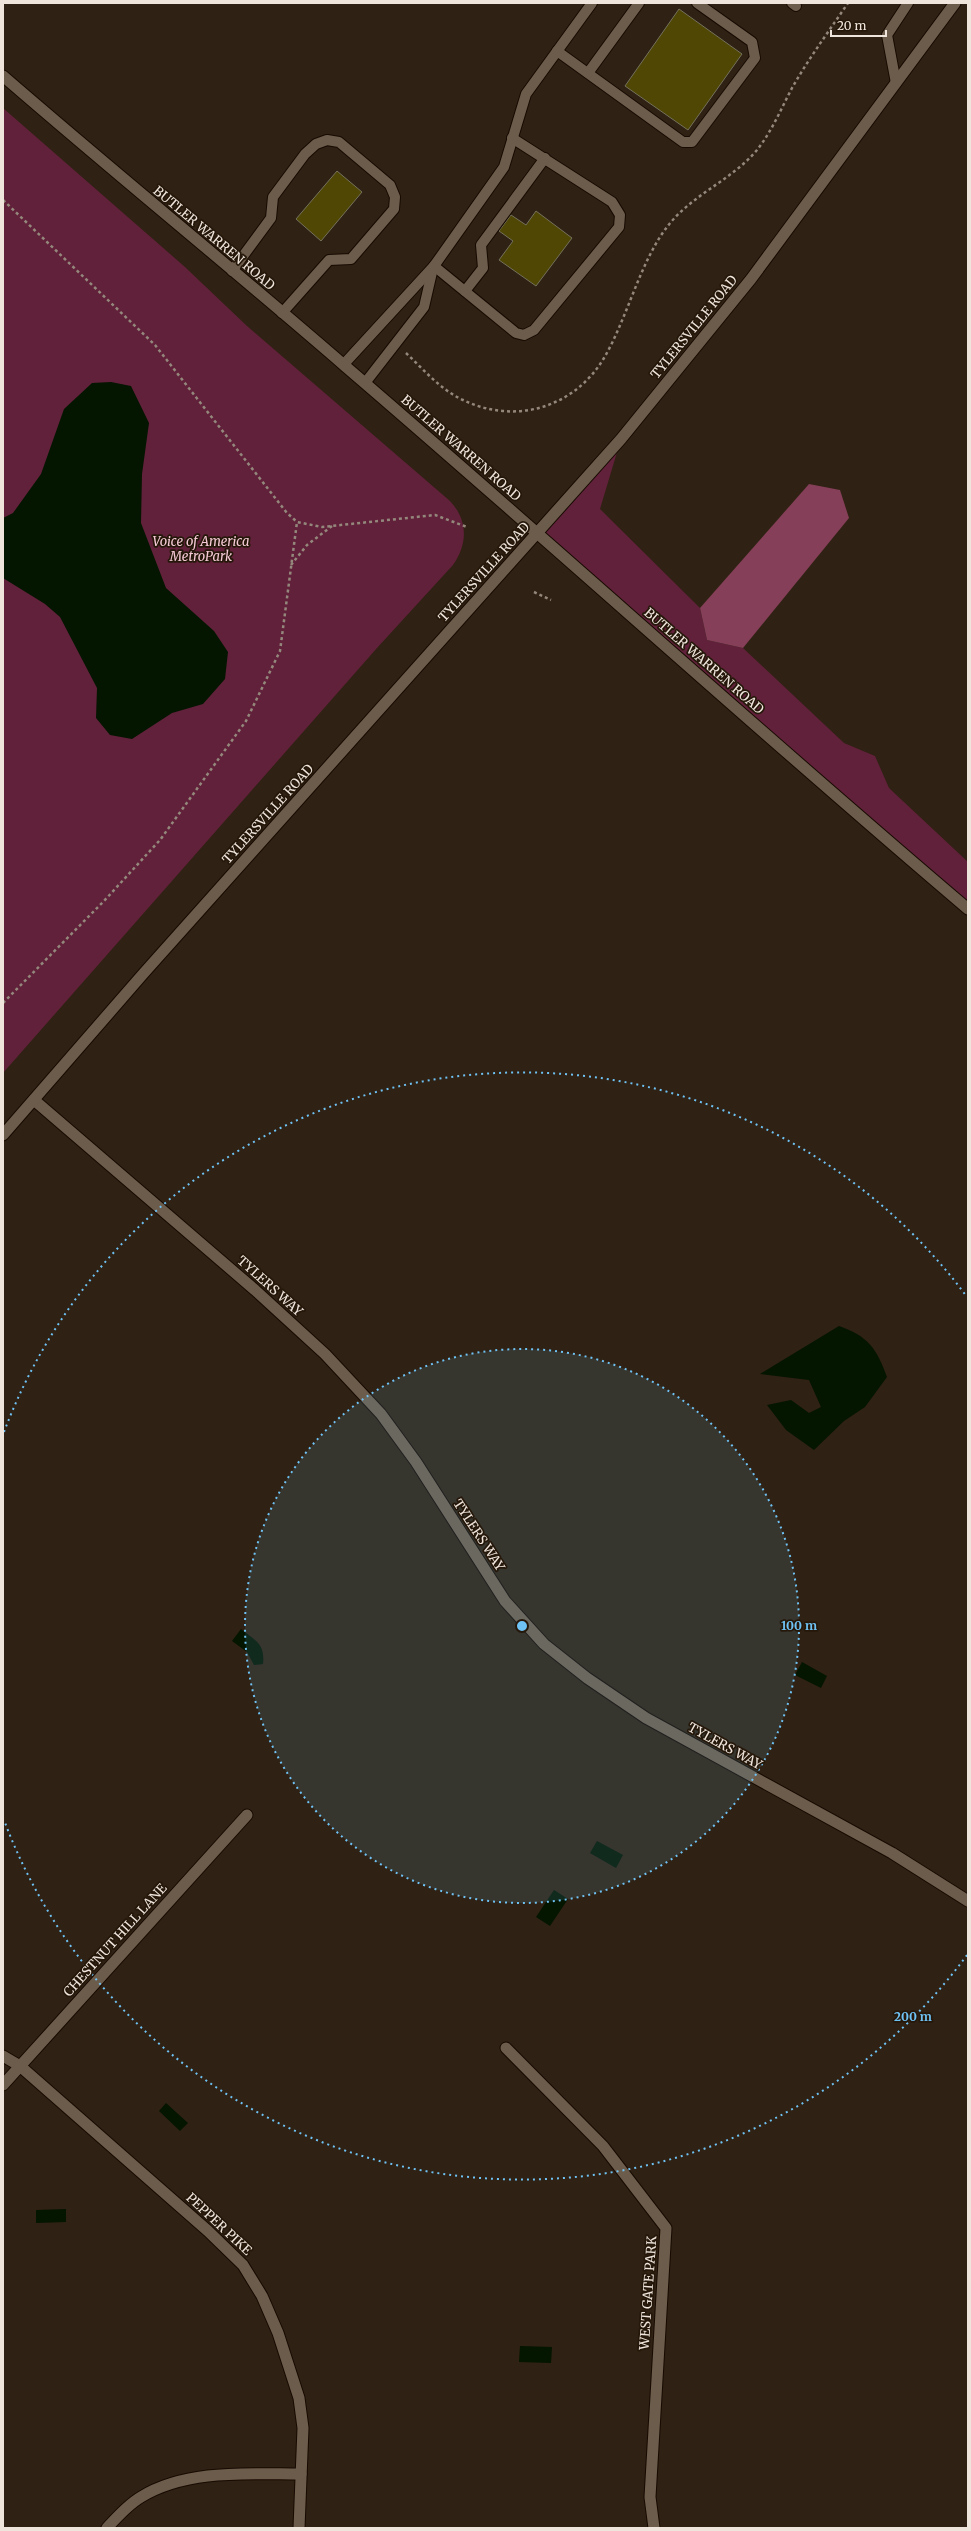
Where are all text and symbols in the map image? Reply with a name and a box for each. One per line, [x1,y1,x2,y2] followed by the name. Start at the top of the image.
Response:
[831,12,886,38] scale bar
[837,18,866,33] text: 20 m
[150,182,278,294] street label: BUTLER WARREN ROAD
[647,272,741,382] street label: TYLERSVILLE ROAD
[398,391,525,505] street label: BUTLER WARREN ROAD
[435,518,533,625] street label: TYLERSVILLE ROAD
[153,533,249,565] park label: Voice of America MetroPark
[641,604,768,718] street label: BUTLER WARREN ROAD
[219,760,317,867] street label: TYLERSVILLE ROAD
[234,1252,307,1320] street label: TYLERS WAY
[449,1496,509,1575] street label: TYLERS WAY
[781,1618,817,1633] text: 100 m
[515,1619,529,1633] centre of rings
[685,1719,766,1774] street label: TYLERS WAY
[60,1879,171,2000] street label: CHESTNUT HILL LANE
[894,2009,932,2024] text: 200 m
[183,2189,256,2259] street label: PEPPER PIKE
[635,2235,661,2352] street label: WEST GATE PARK

